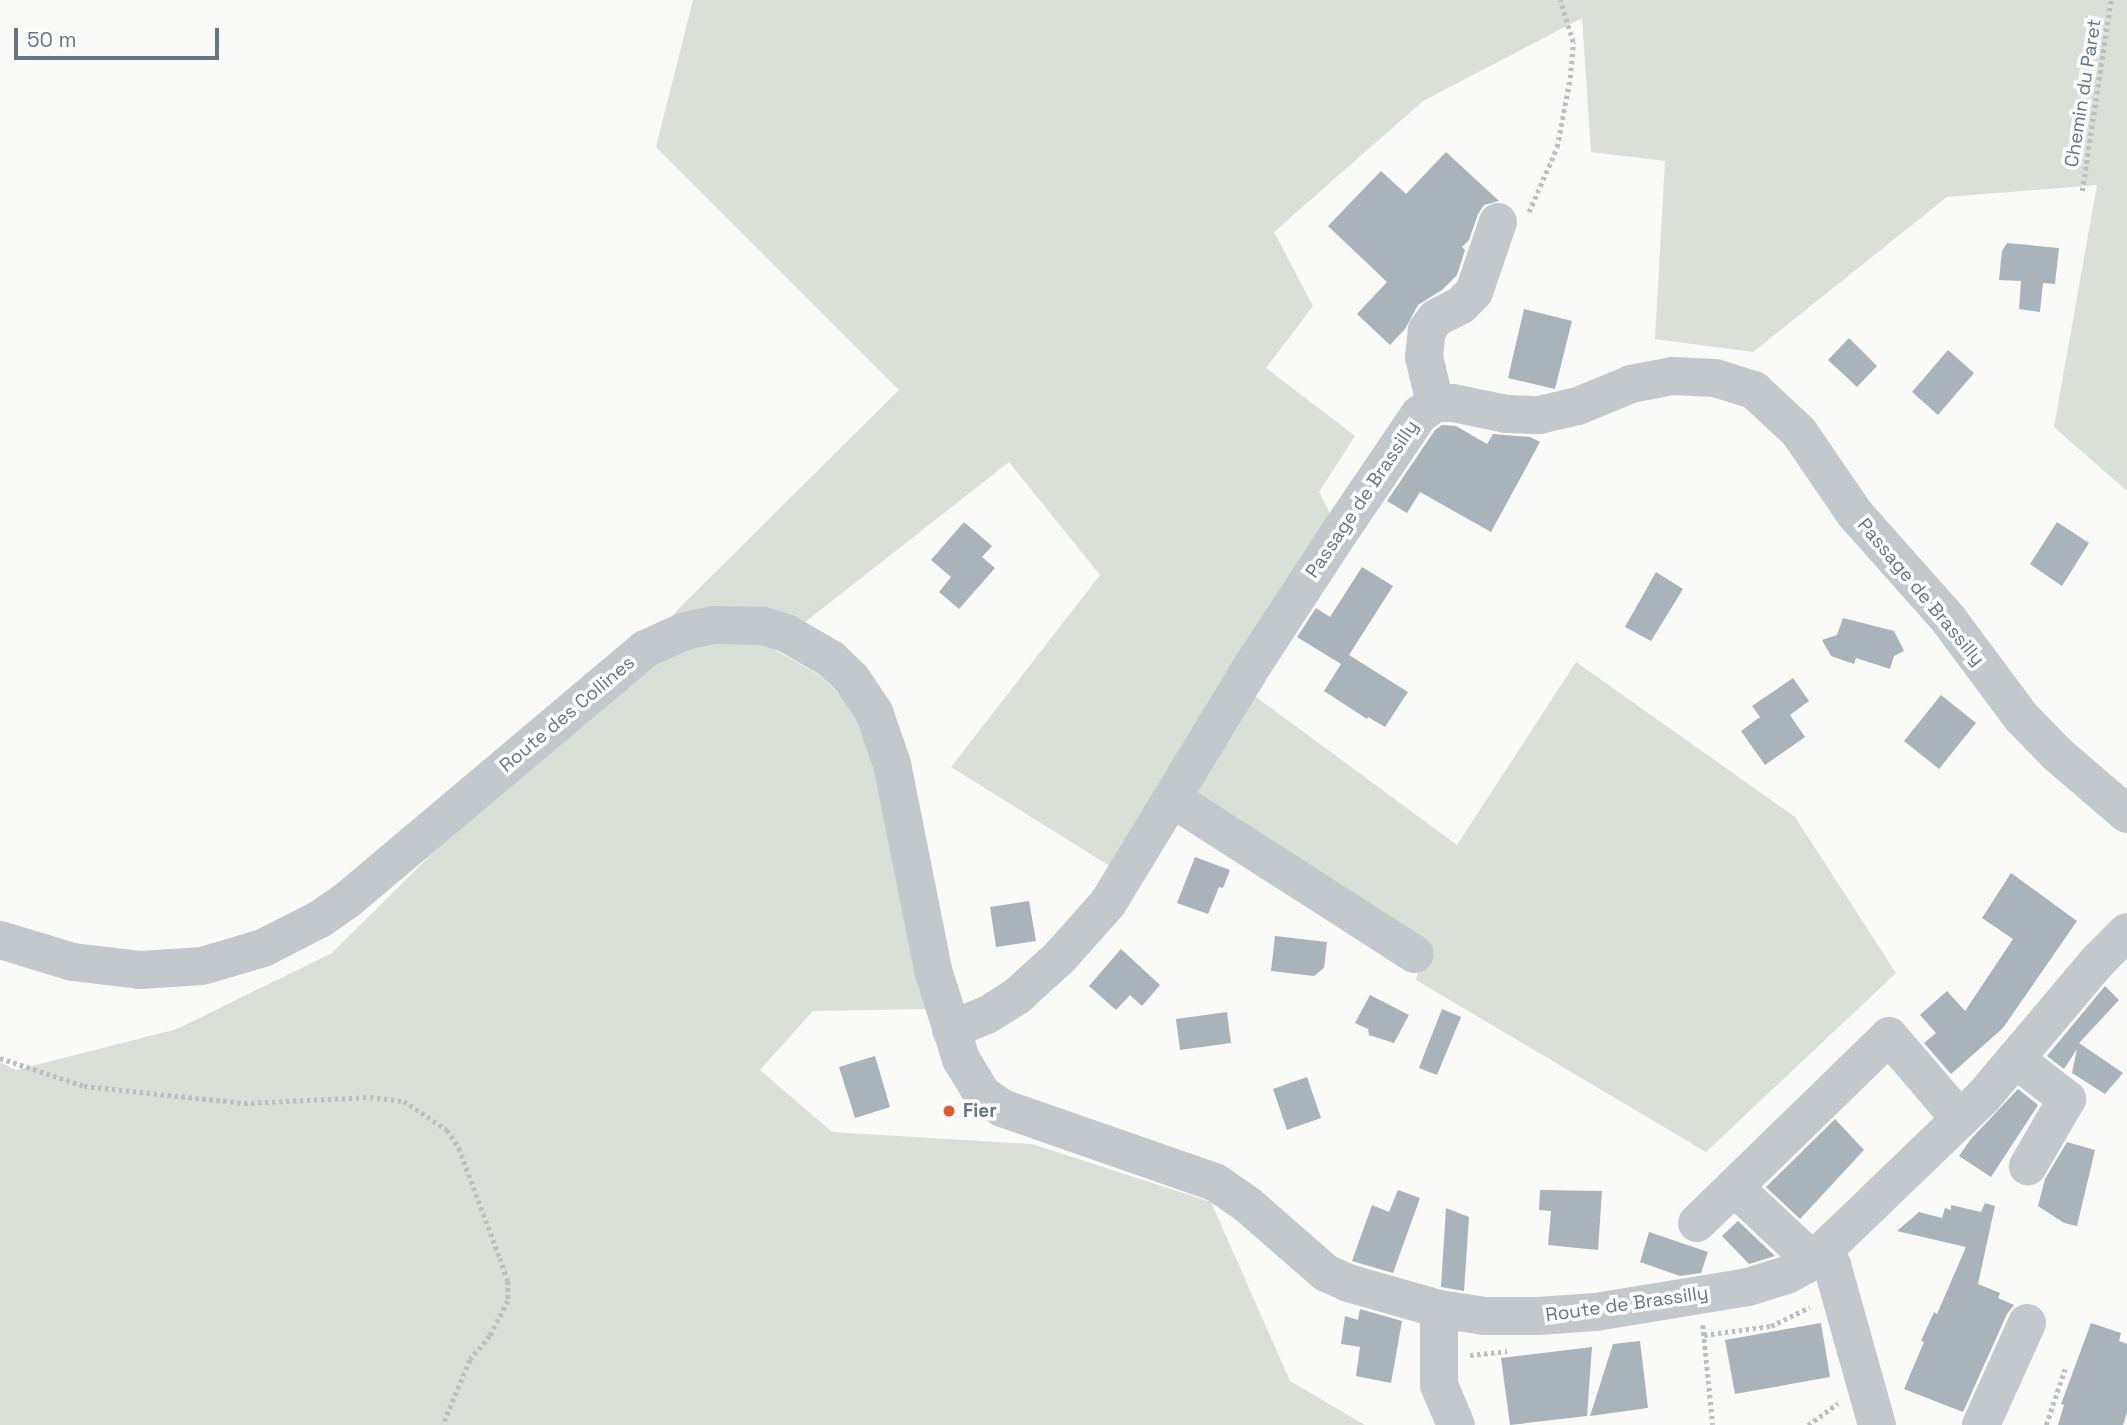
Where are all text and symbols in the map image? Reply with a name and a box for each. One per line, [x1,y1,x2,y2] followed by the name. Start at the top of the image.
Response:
[18,14,222,58] scale bar
[2060,17,2106,169] street label: Chemin du Paret
[27,26,77,53] text: 50 m
[1301,416,1423,582] street label: Passage de Brassilly
[1853,514,1989,670] street label: Passage de Brassilly
[495,651,639,777] street label: Route des Collines
[963,1100,997,1122] place label: Fier
[941,1103,957,1119] marker: Fier
[1544,1281,1710,1327] street label: Route de Brassilly

